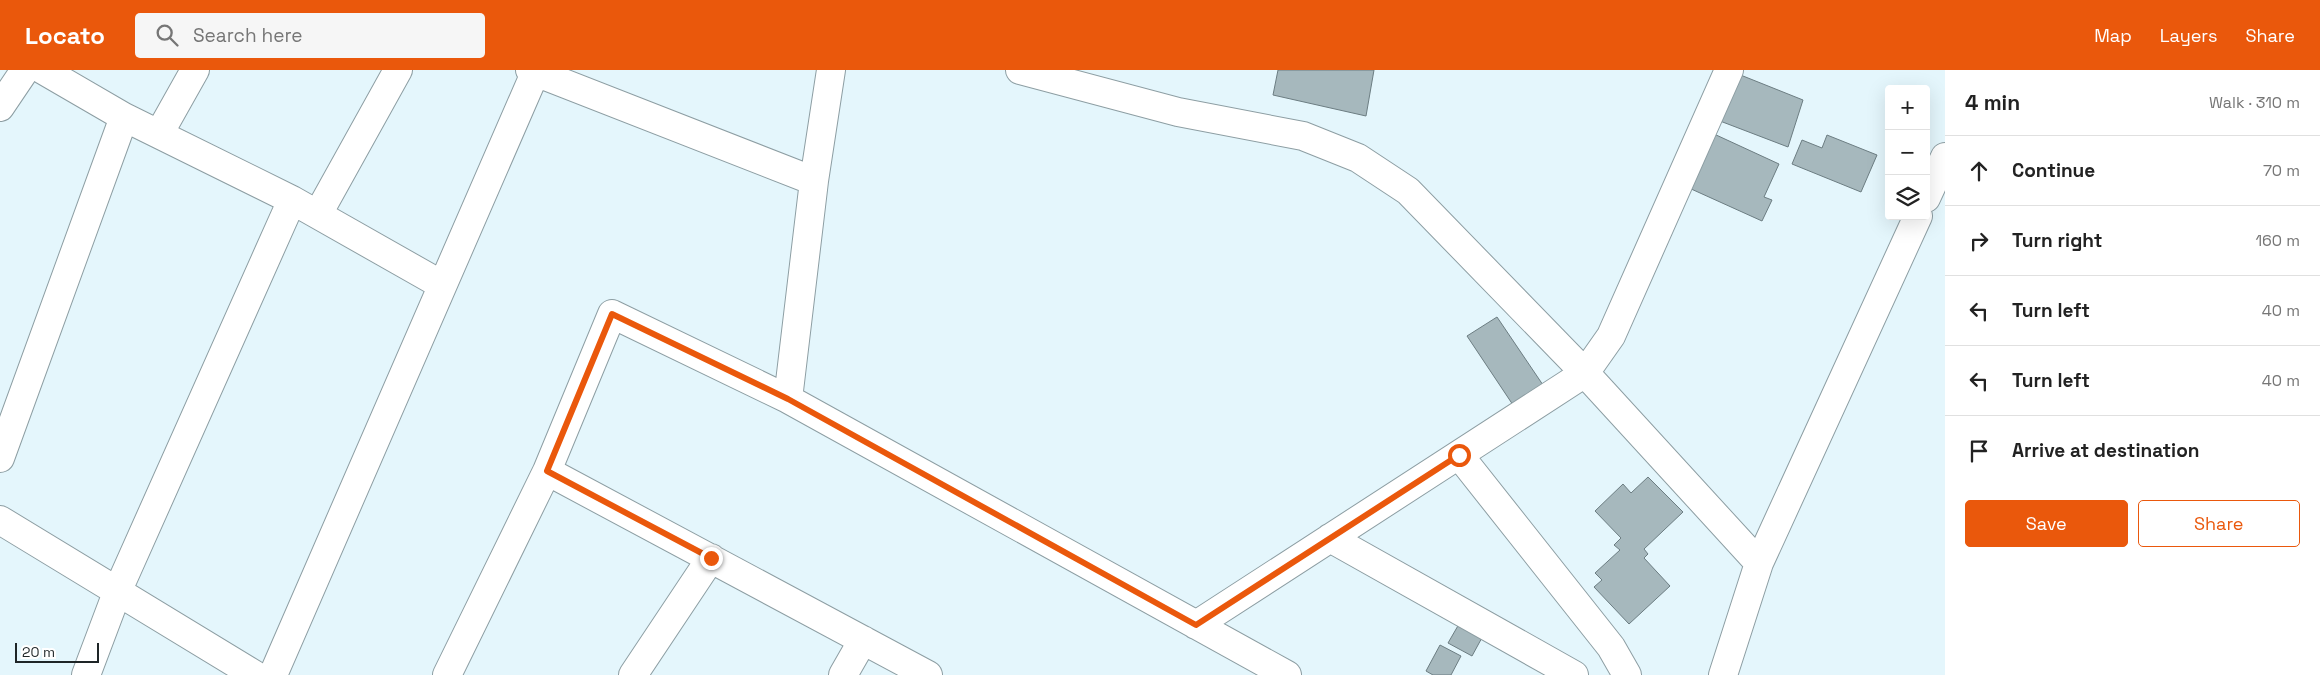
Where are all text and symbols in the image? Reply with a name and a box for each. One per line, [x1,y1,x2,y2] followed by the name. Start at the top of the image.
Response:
[135,13,485,58] search box
[25,20,105,51] text: Locato
[153,21,181,49] icon: search
[193,23,302,48] text: Search here
[2094,24,2132,47] text: Map
[2160,24,2217,47] text: Layers
[2245,24,2295,47] text: Share
[1885,85,1930,220] map controls
[1885,85,1930,130] button: +
[1965,89,2020,116] text: 4 min
[2209,92,2300,113] text: Walk · 310 m
[1885,130,1930,175] button: −
[1965,157,1993,185] icon: ahead
[2012,158,2095,183] text: Continue
[2263,160,2300,181] text: 70 m
[1885,175,1930,220] button: layers
[1965,227,1993,255] icon: right
[2012,228,2102,253] text: Turn right
[2255,230,2300,251] text: 160 m
[1965,297,1993,325] icon: left
[2012,298,2090,323] text: Turn left
[2262,300,2300,321] text: 40 m
[1965,367,1993,395] icon: left
[2012,368,2090,393] text: Turn left
[2262,370,2300,391] text: 40 m
[1965,437,1993,465] icon: arrive
[2012,438,2200,463] text: Arrive at destination
[1448,444,1471,467] route start
[1965,500,2128,547] button: Save
[2138,500,2300,547] button: Share
[700,547,723,570] route end
[15,640,99,663] scale bar
[22,643,55,661] text: 20 m

